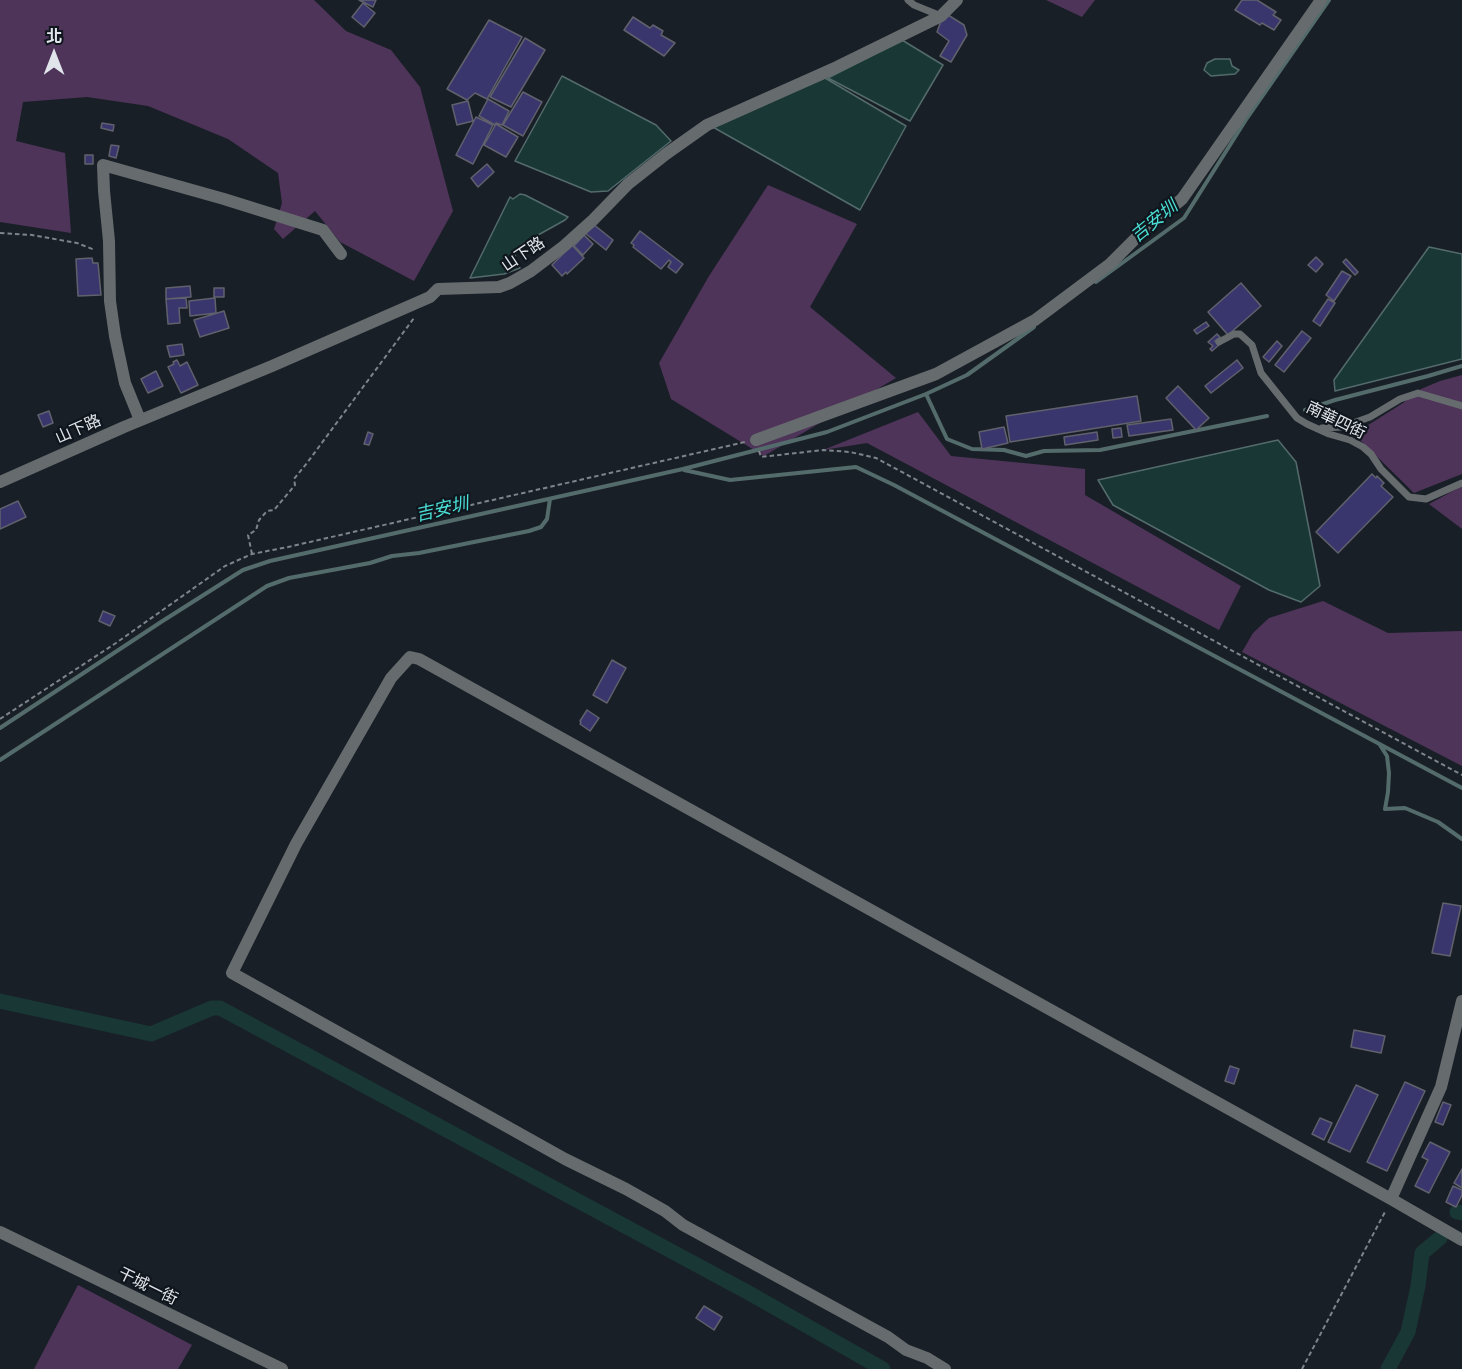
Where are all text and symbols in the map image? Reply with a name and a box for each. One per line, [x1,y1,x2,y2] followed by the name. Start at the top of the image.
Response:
[24,24,84,84] north arrow
[46,27,62,45] text: 北
[1126,196,1182,246] water label: 吉安圳
[498,233,548,275] street label: 山下路
[1303,397,1369,443] street label: 南華四街
[52,410,104,448] street label: 山下路
[413,492,471,526] water label: 吉安圳
[115,1263,181,1309] street label: 干城一街

